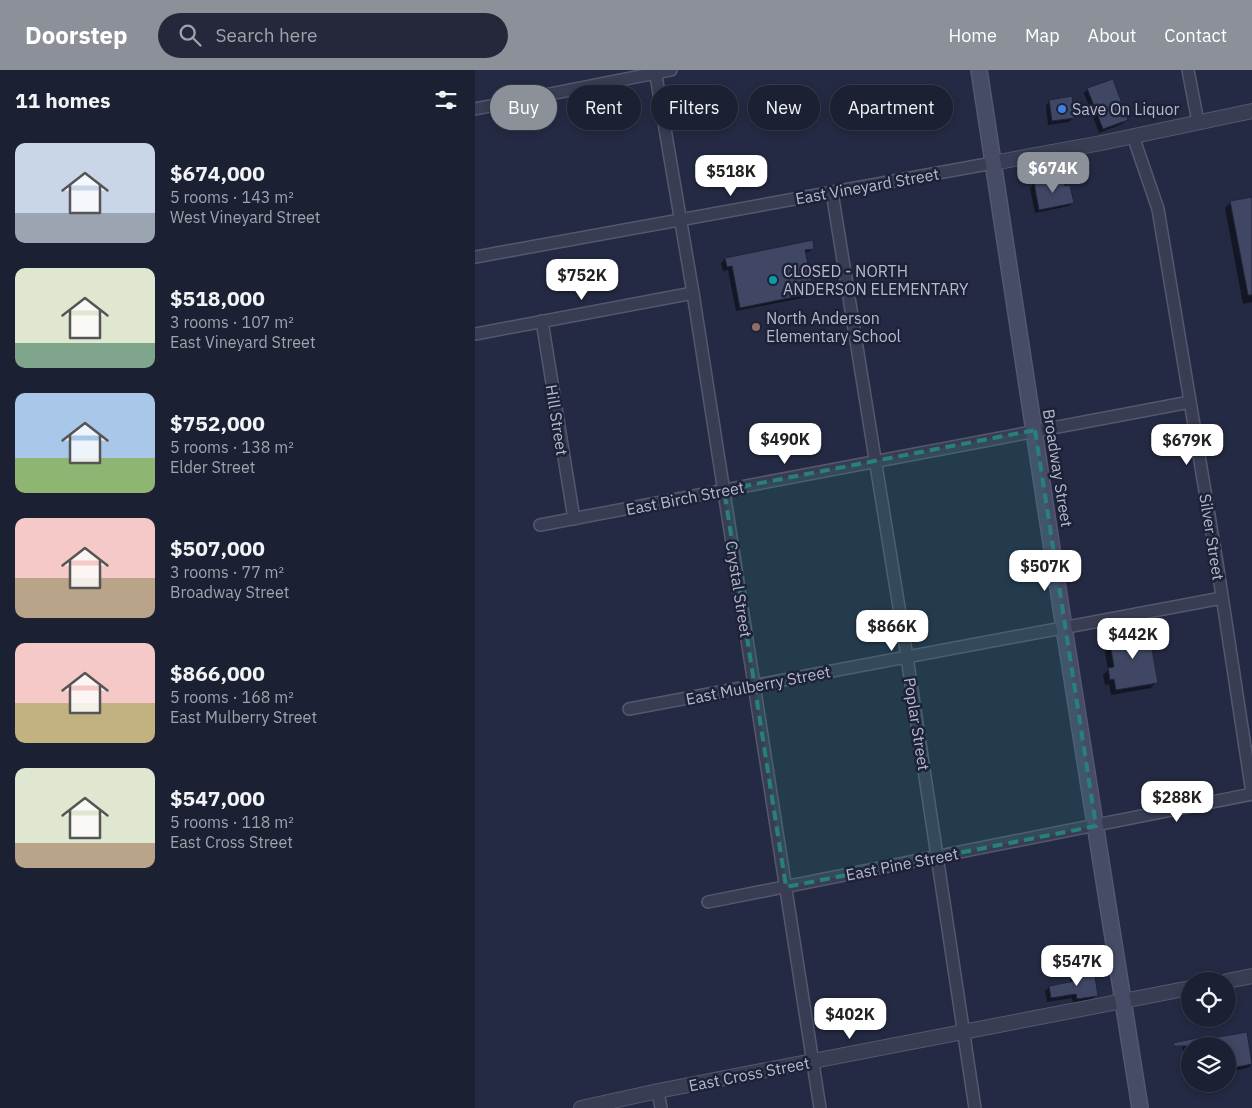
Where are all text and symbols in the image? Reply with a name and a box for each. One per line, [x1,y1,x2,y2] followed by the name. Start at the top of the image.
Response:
[158,13,508,58] search box
[25,19,128,51] text: Doorstep
[176,21,204,49] icon: search
[216,23,317,47] text: Search here
[949,24,997,47] text: Home
[1025,24,1060,47] text: Map
[1088,24,1136,47] text: About
[1164,24,1227,47] text: Contact
[490,85,557,130] chip: Buy
[567,85,641,130] chip: Rent
[651,85,738,130] chip: Filters
[748,85,820,130] chip: New
[830,85,953,130] chip: Apartment
[15,86,111,114] text: 11 homes
[432,86,460,114] icon: filters
[1072,99,1180,119] place label: Save On Liquor
[1056,103,1068,115] marker: Save On Liquor
[1018,152,1088,194] pin: $674K
[696,154,766,197] pin: $518K
[1028,158,1078,178] text: $674K
[170,159,265,187] text: $674,000
[706,161,756,181] text: $518K
[55,163,115,223] icon: home
[794,164,940,208] street label: East Vineyard Street
[170,187,294,207] text: 5 rooms · 143 m²
[170,207,320,227] text: West Vineyard Street
[547,258,617,301] pin: $752K
[783,261,969,299] place label: CLOSED - NORTH ANDERSON ELEMENTARY
[557,265,607,285] text: $752K
[767,274,779,286] marker: CLOSED - NORTH ANDERSON ELEMENTARY
[170,284,265,312] text: $518,000
[55,288,115,348] icon: home
[766,308,901,346] place label: North Anderson Elementary School
[170,312,294,332] text: 3 rooms · 107 m²
[750,321,762,333] marker: North Anderson Elementary School
[170,332,316,352] text: East Vineyard Street
[542,383,572,457] street label: Hill Street
[1039,408,1077,528] street label: Broadway Street
[170,409,265,437] text: $752,000
[55,413,115,473] icon: home
[750,422,820,465] pin: $490K
[1152,424,1222,466] pin: $679K
[760,429,810,449] text: $490K
[1162,430,1212,450] text: $679K
[170,437,294,457] text: 5 rooms · 138 m²
[170,457,255,477] text: Elder Street
[624,477,746,519] street label: East Birch Street
[1195,492,1229,582] street label: Silver Street
[170,534,265,562] text: $507,000
[55,538,115,598] icon: home
[721,539,757,639] street label: Crystal Street
[1010,550,1080,592] pin: $507K
[1020,556,1070,576] text: $507K
[170,562,284,582] text: 3 rooms · 77 m²
[170,582,289,602] text: Broadway Street
[857,610,927,652] pin: $866K
[867,616,917,636] text: $866K
[1098,618,1168,660] pin: $442K
[1108,624,1158,644] text: $442K
[170,659,265,687] text: $866,000
[684,661,832,709] street label: East Mulberry Street
[55,663,115,723] icon: home
[900,676,934,772] street label: Poplar Street
[170,687,294,707] text: 5 rooms · 168 m²
[170,707,317,727] text: East Mulberry Street
[1142,780,1212,823] pin: $288K
[170,784,265,812] text: $547,000
[1152,787,1202,807] text: $288K
[55,788,115,848] icon: home
[170,812,294,832] text: 5 rooms · 118 m²
[170,832,293,852] text: East Cross Street
[844,843,960,885] street label: East Pine Street
[1042,944,1112,987] pin: $547K
[1052,951,1102,971] text: $547K
[1181,972,1236,1092] map controls
[1181,972,1236,1027] button: locate
[815,998,885,1040] pin: $402K
[825,1004,875,1024] text: $402K
[1181,1037,1236,1092] button: layers
[687,1052,811,1096] street label: East Cross Street

